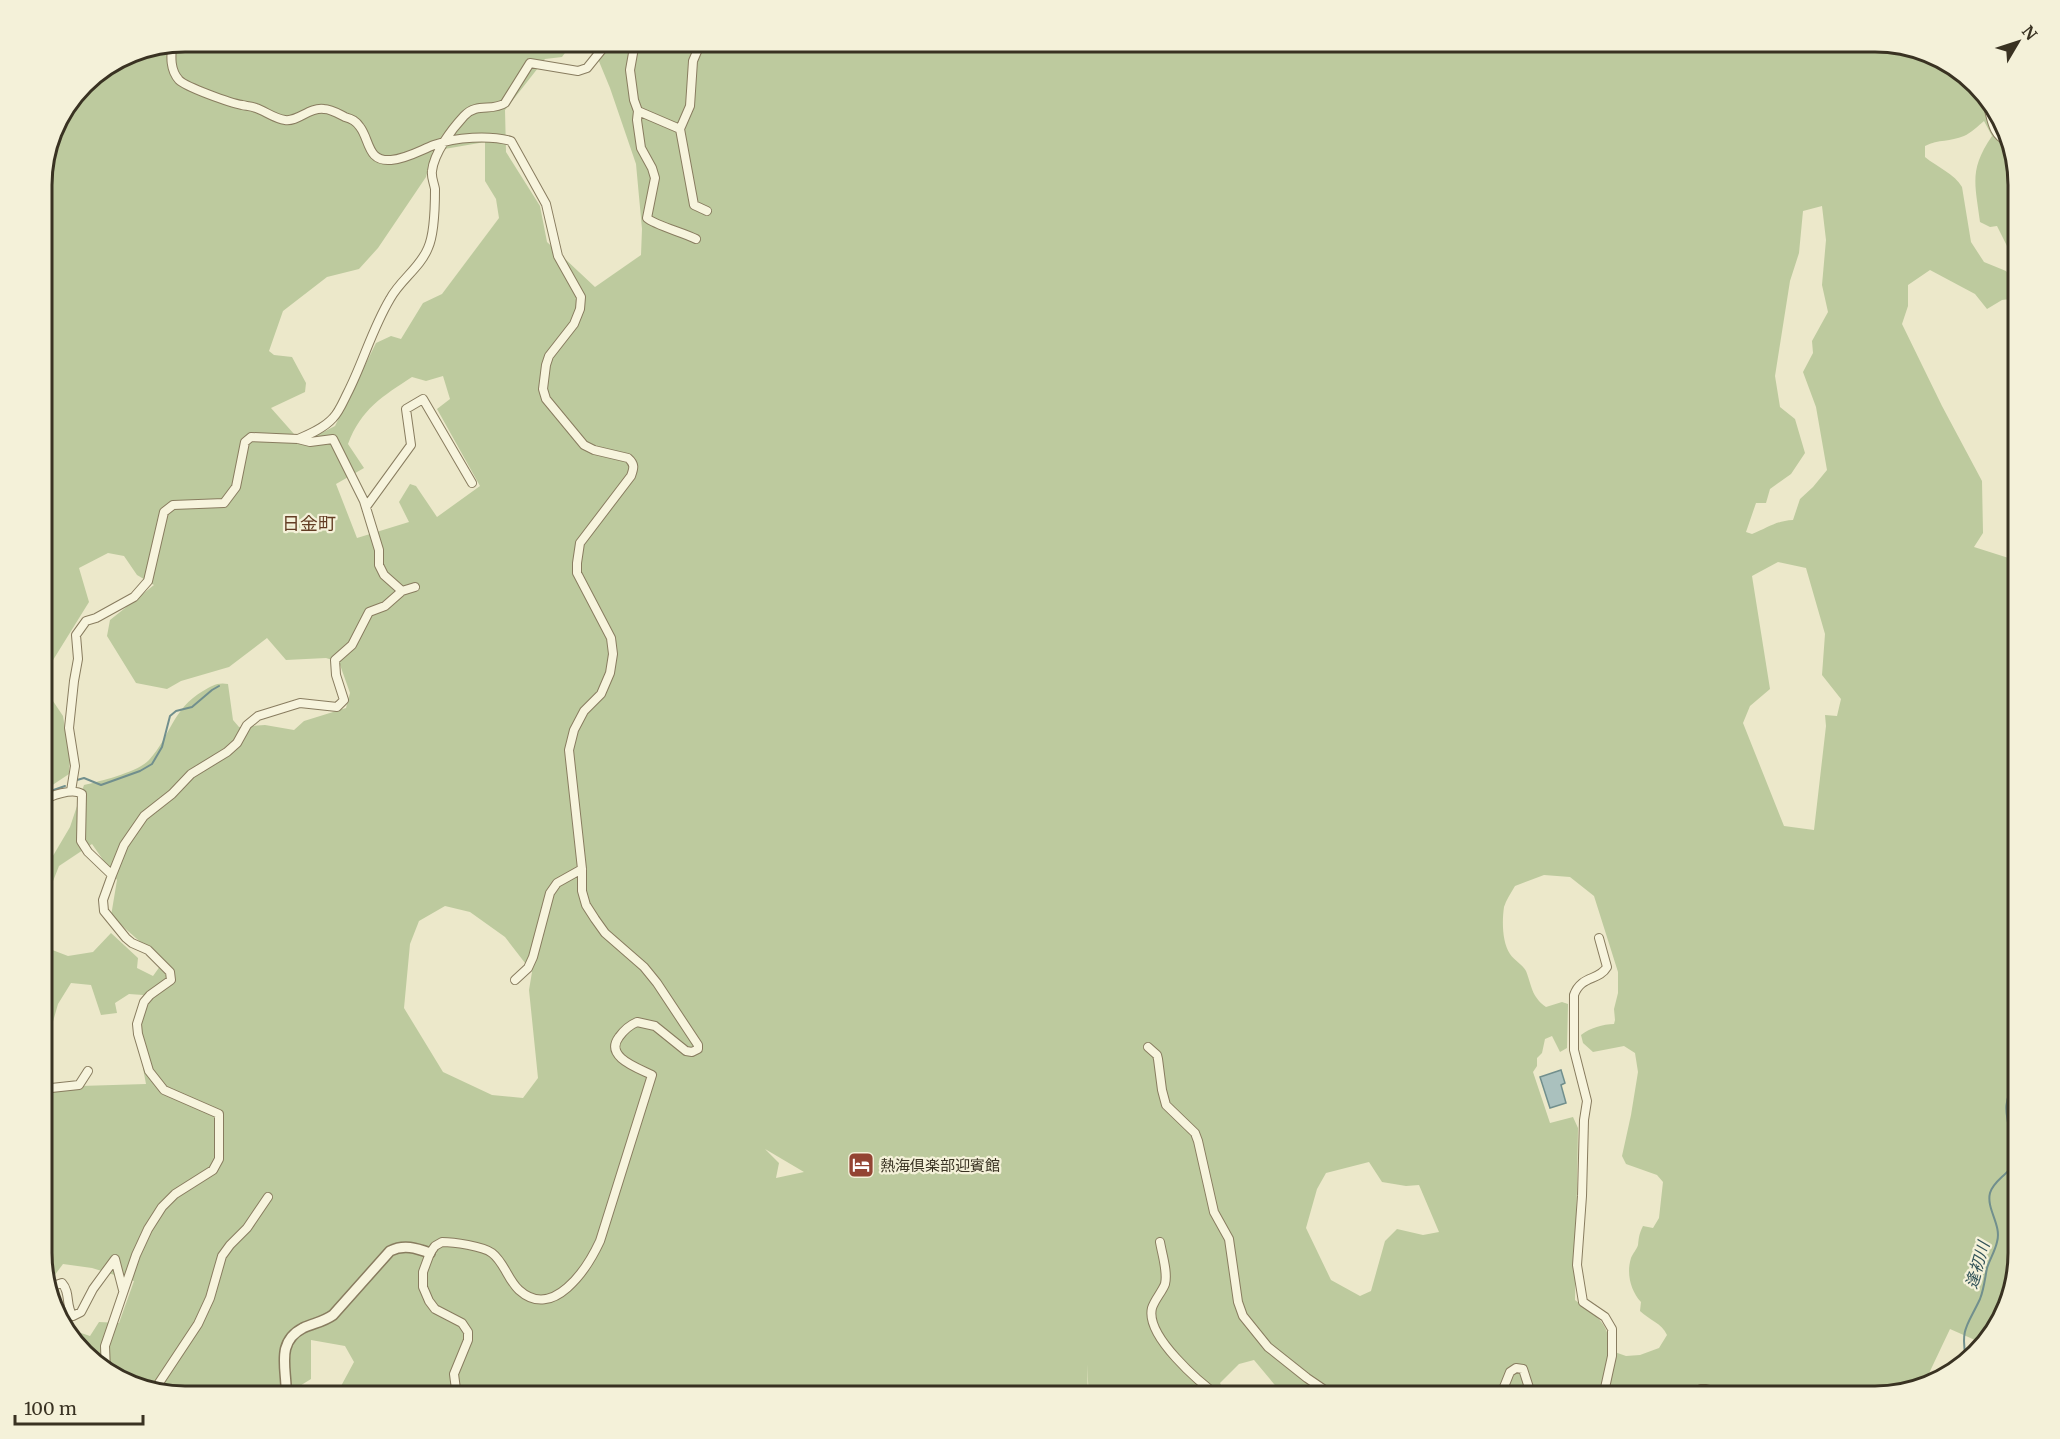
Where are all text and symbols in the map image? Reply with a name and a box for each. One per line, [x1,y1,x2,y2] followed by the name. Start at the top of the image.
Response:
[1988,12,2048,72] north arrow
[2018,21,2042,44] text: N
[282,512,336,535] district label: 日金町
[846,1150,876,1180] hotel icon: 熱海倶楽部迎賓館
[880,1156,1000,1175] place label: 熱海倶楽部迎賓館
[1961,1237,1994,1291] water label: 逢初川
[15,1388,142,1426] scale bar
[24,1397,77,1420] text: 100 m

